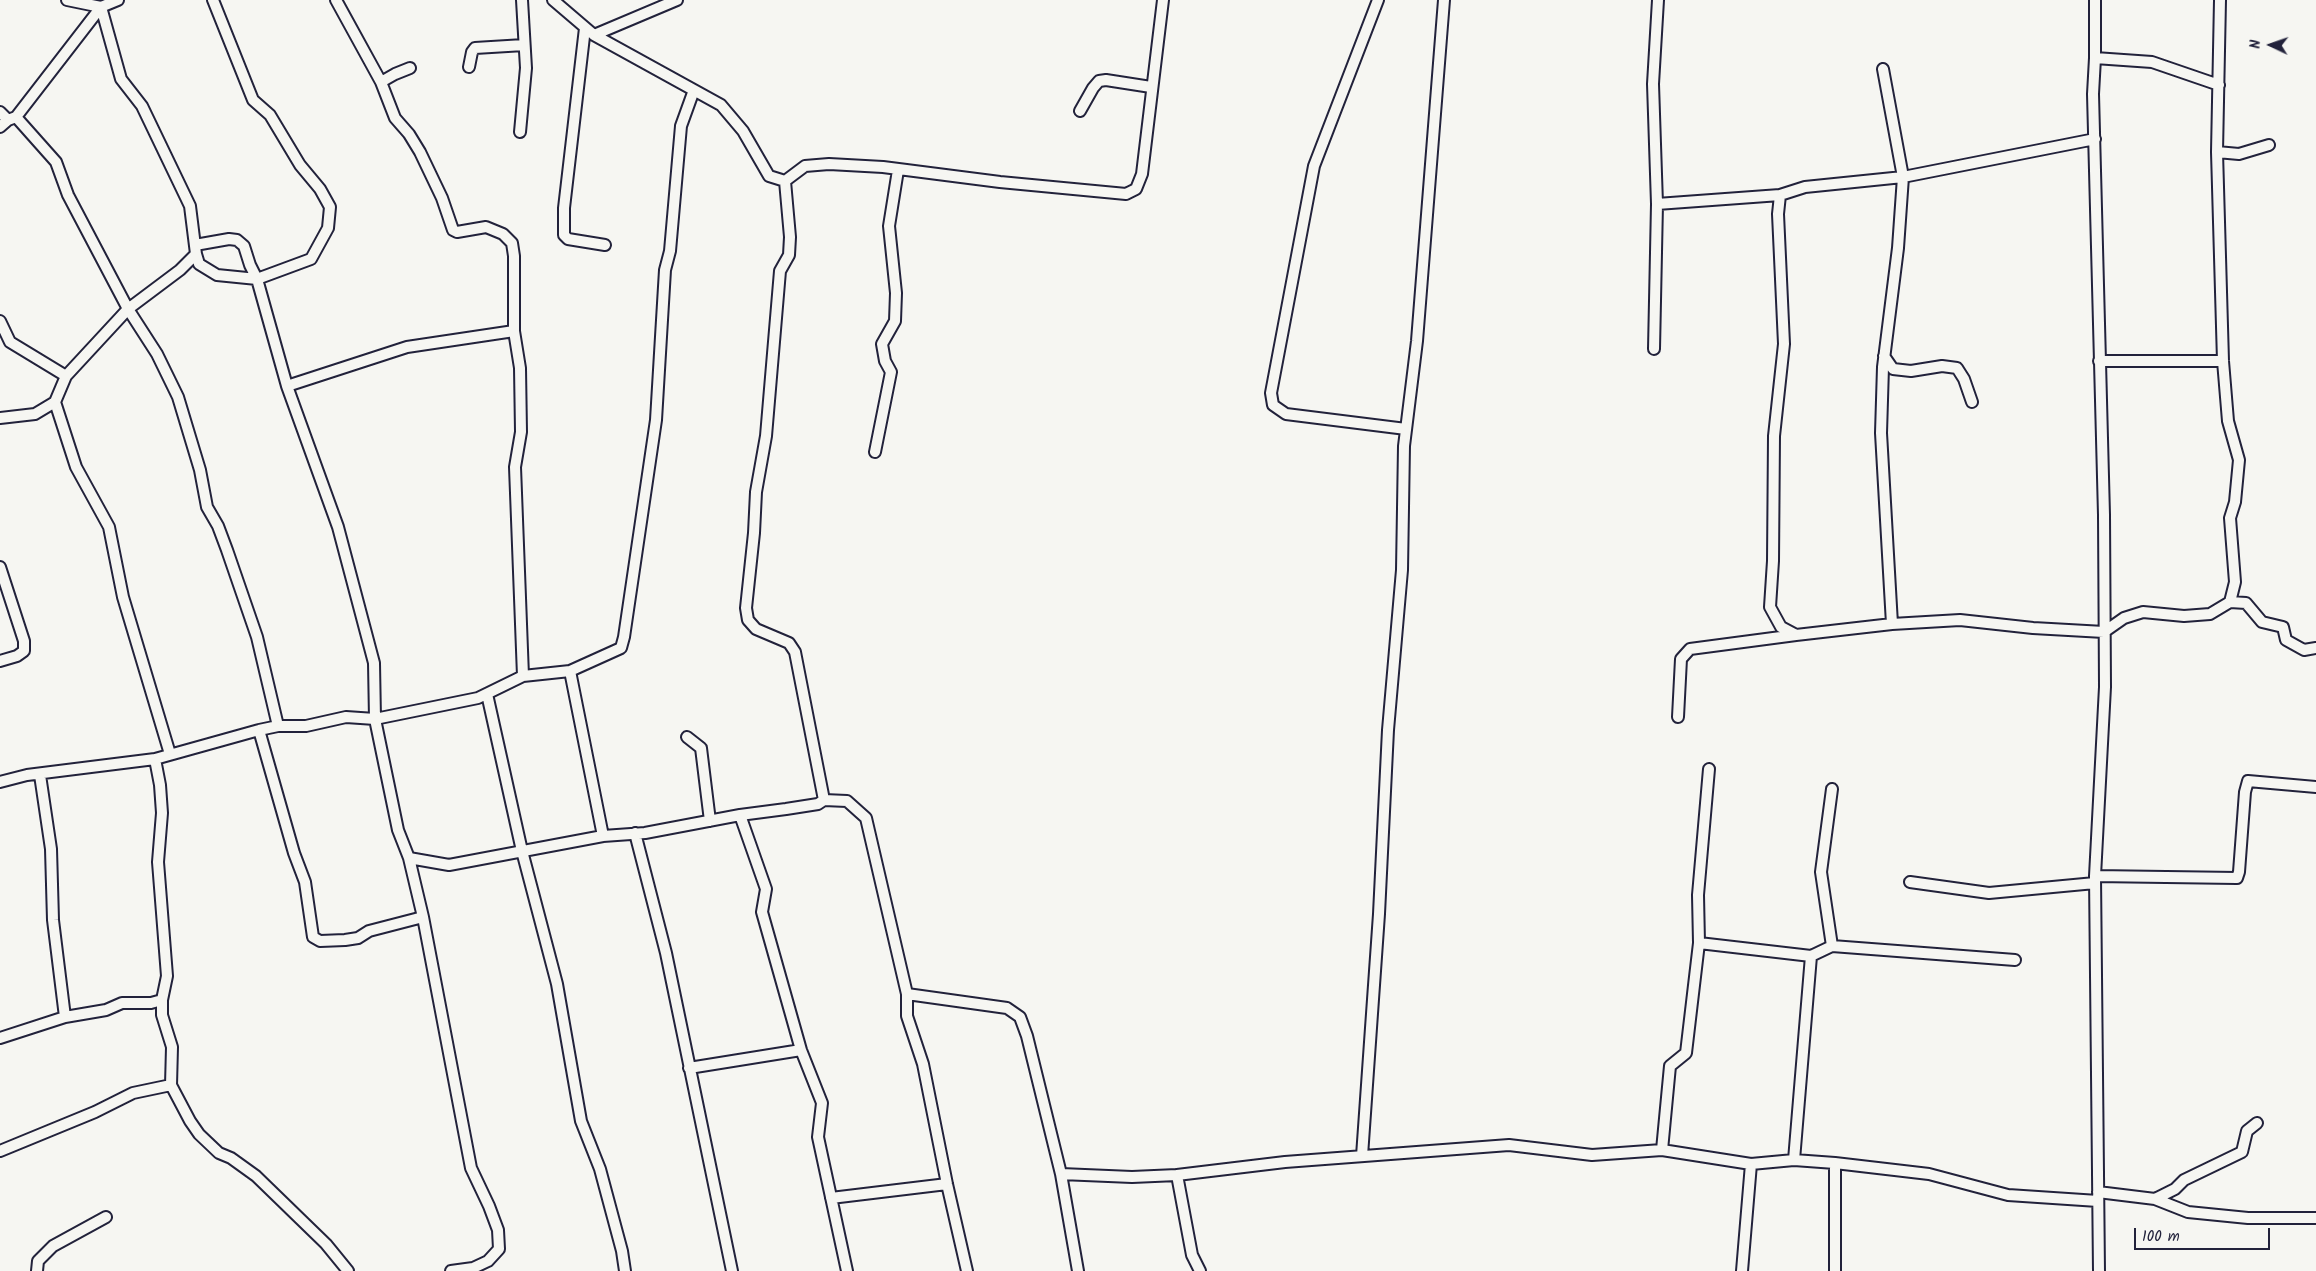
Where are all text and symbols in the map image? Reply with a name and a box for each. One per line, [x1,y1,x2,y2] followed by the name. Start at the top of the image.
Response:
[2246,20,2296,70] north arrow
[2245,39,2267,49] text: N
[2136,1218,2272,1250] scale bar
[2142,1225,2180,1249] text: 100 m

